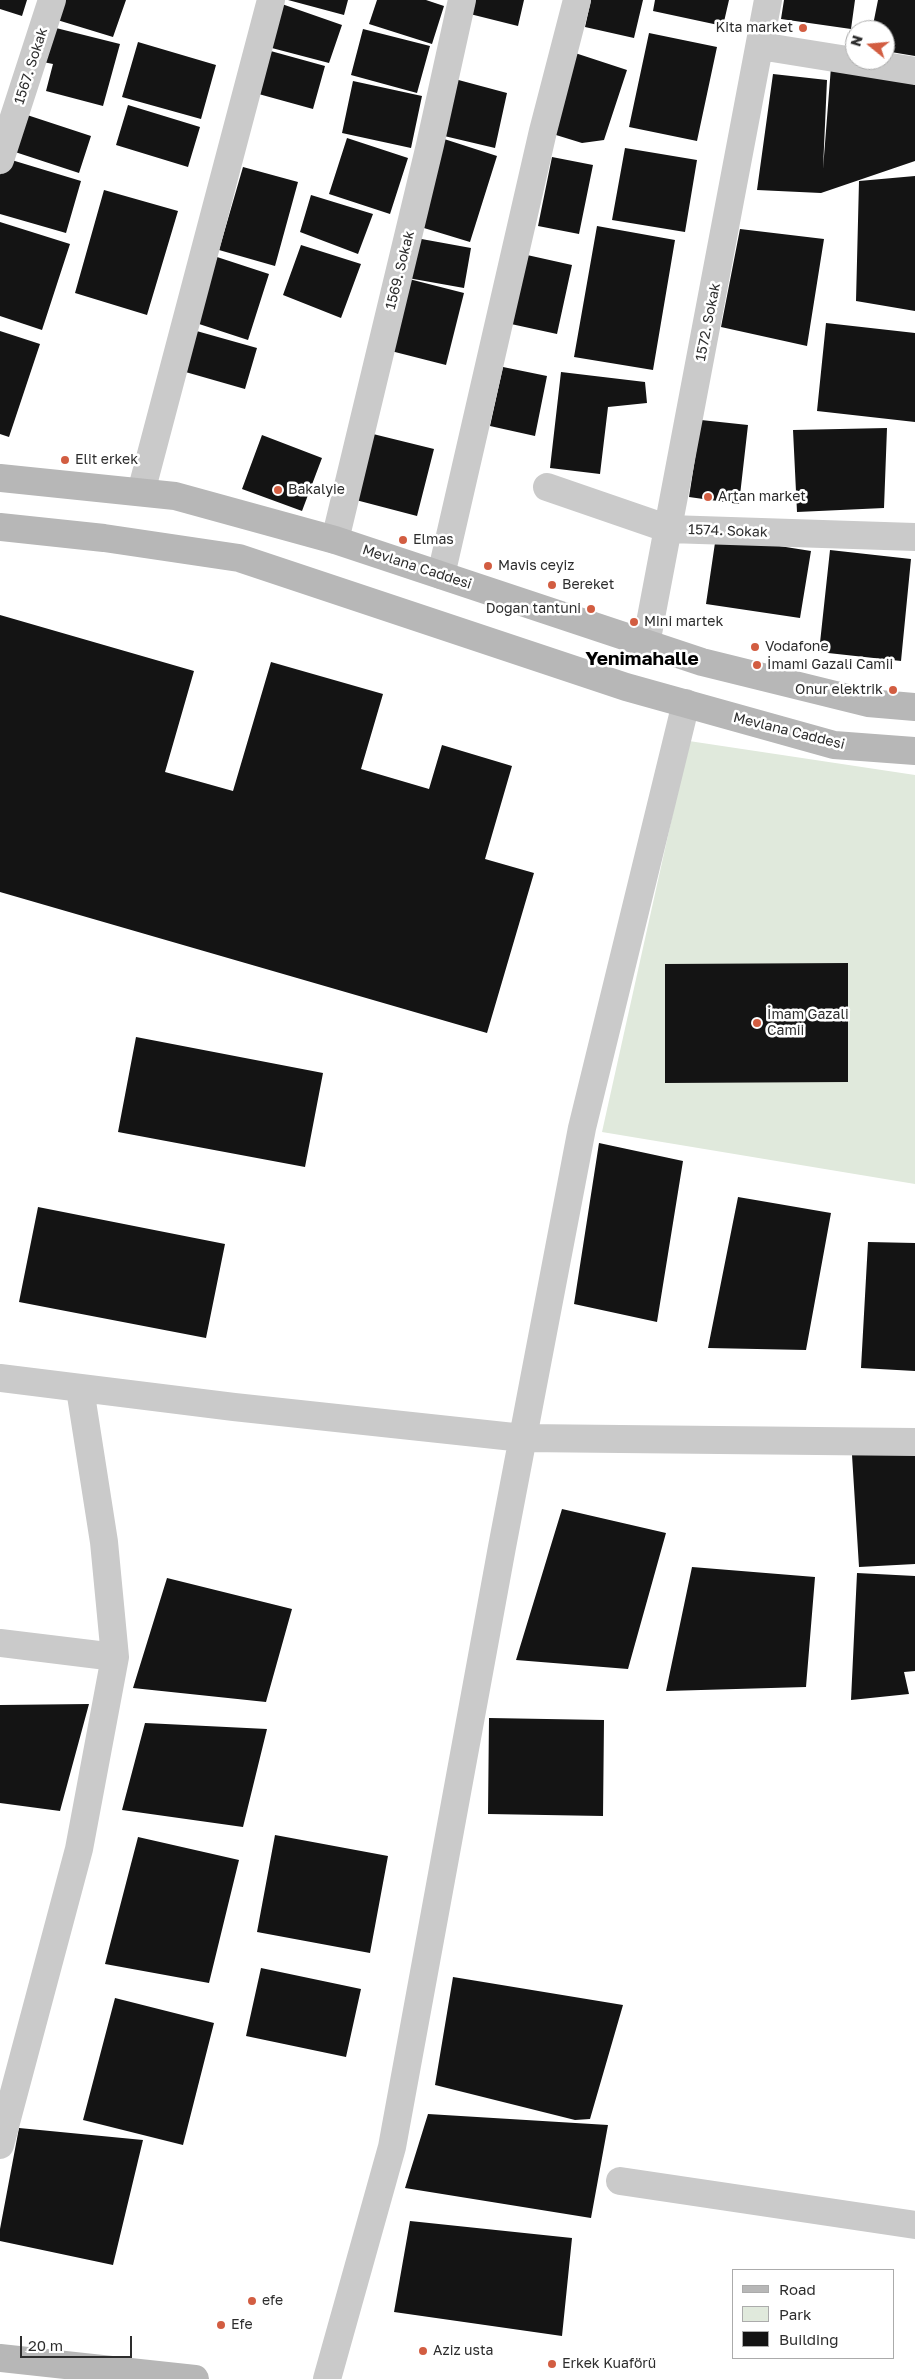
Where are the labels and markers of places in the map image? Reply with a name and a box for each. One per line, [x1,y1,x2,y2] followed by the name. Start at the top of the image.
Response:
[715,20,793,36] place label: Kita market
[797,22,809,34] marker: Kita market
[75,452,138,468] place label: Elit erkek
[59,454,71,466] marker: Elit erkek
[288,482,345,498] place label: Bakalyie
[272,484,284,496] marker: Bakalyie
[718,489,806,505] place label: Artan market
[702,491,714,503] marker: Artan market
[413,532,454,548] place label: Elmas
[397,534,409,546] marker: Elmas
[498,558,574,574] place label: Mavis ceyiz
[482,560,494,572] marker: Mavis ceyiz
[562,577,614,593] place label: Bereket
[546,579,558,591] marker: Bereket
[486,601,581,617] place label: Dogan tantuni
[585,603,597,615] marker: Dogan tantuni
[644,614,723,630] place label: Mini martek
[628,616,640,628] marker: Mini martek
[765,639,829,655] place label: Vodafone
[749,641,761,653] marker: Vodafone
[767,657,893,673] place label: İmami Gazali Camii
[751,659,763,671] marker: İmami Gazali Camii
[795,682,883,698] place label: Onur elektrik
[887,684,899,696] marker: Onur elektrik
[767,1007,849,1040] place label: İmam Gazali Camii
[751,1017,763,1029] marker: İmam Gazali Camii
[262,2293,283,2309] place label: efe
[246,2295,258,2307] marker: efe
[231,2317,253,2333] place label: Efe
[215,2319,227,2331] marker: Efe
[433,2343,493,2359] place label: Aziz usta
[417,2345,429,2357] marker: Aziz usta
[562,2356,656,2372] place label: Erkek Kuaförü
[546,2358,558,2370] marker: Erkek Kuaförü

